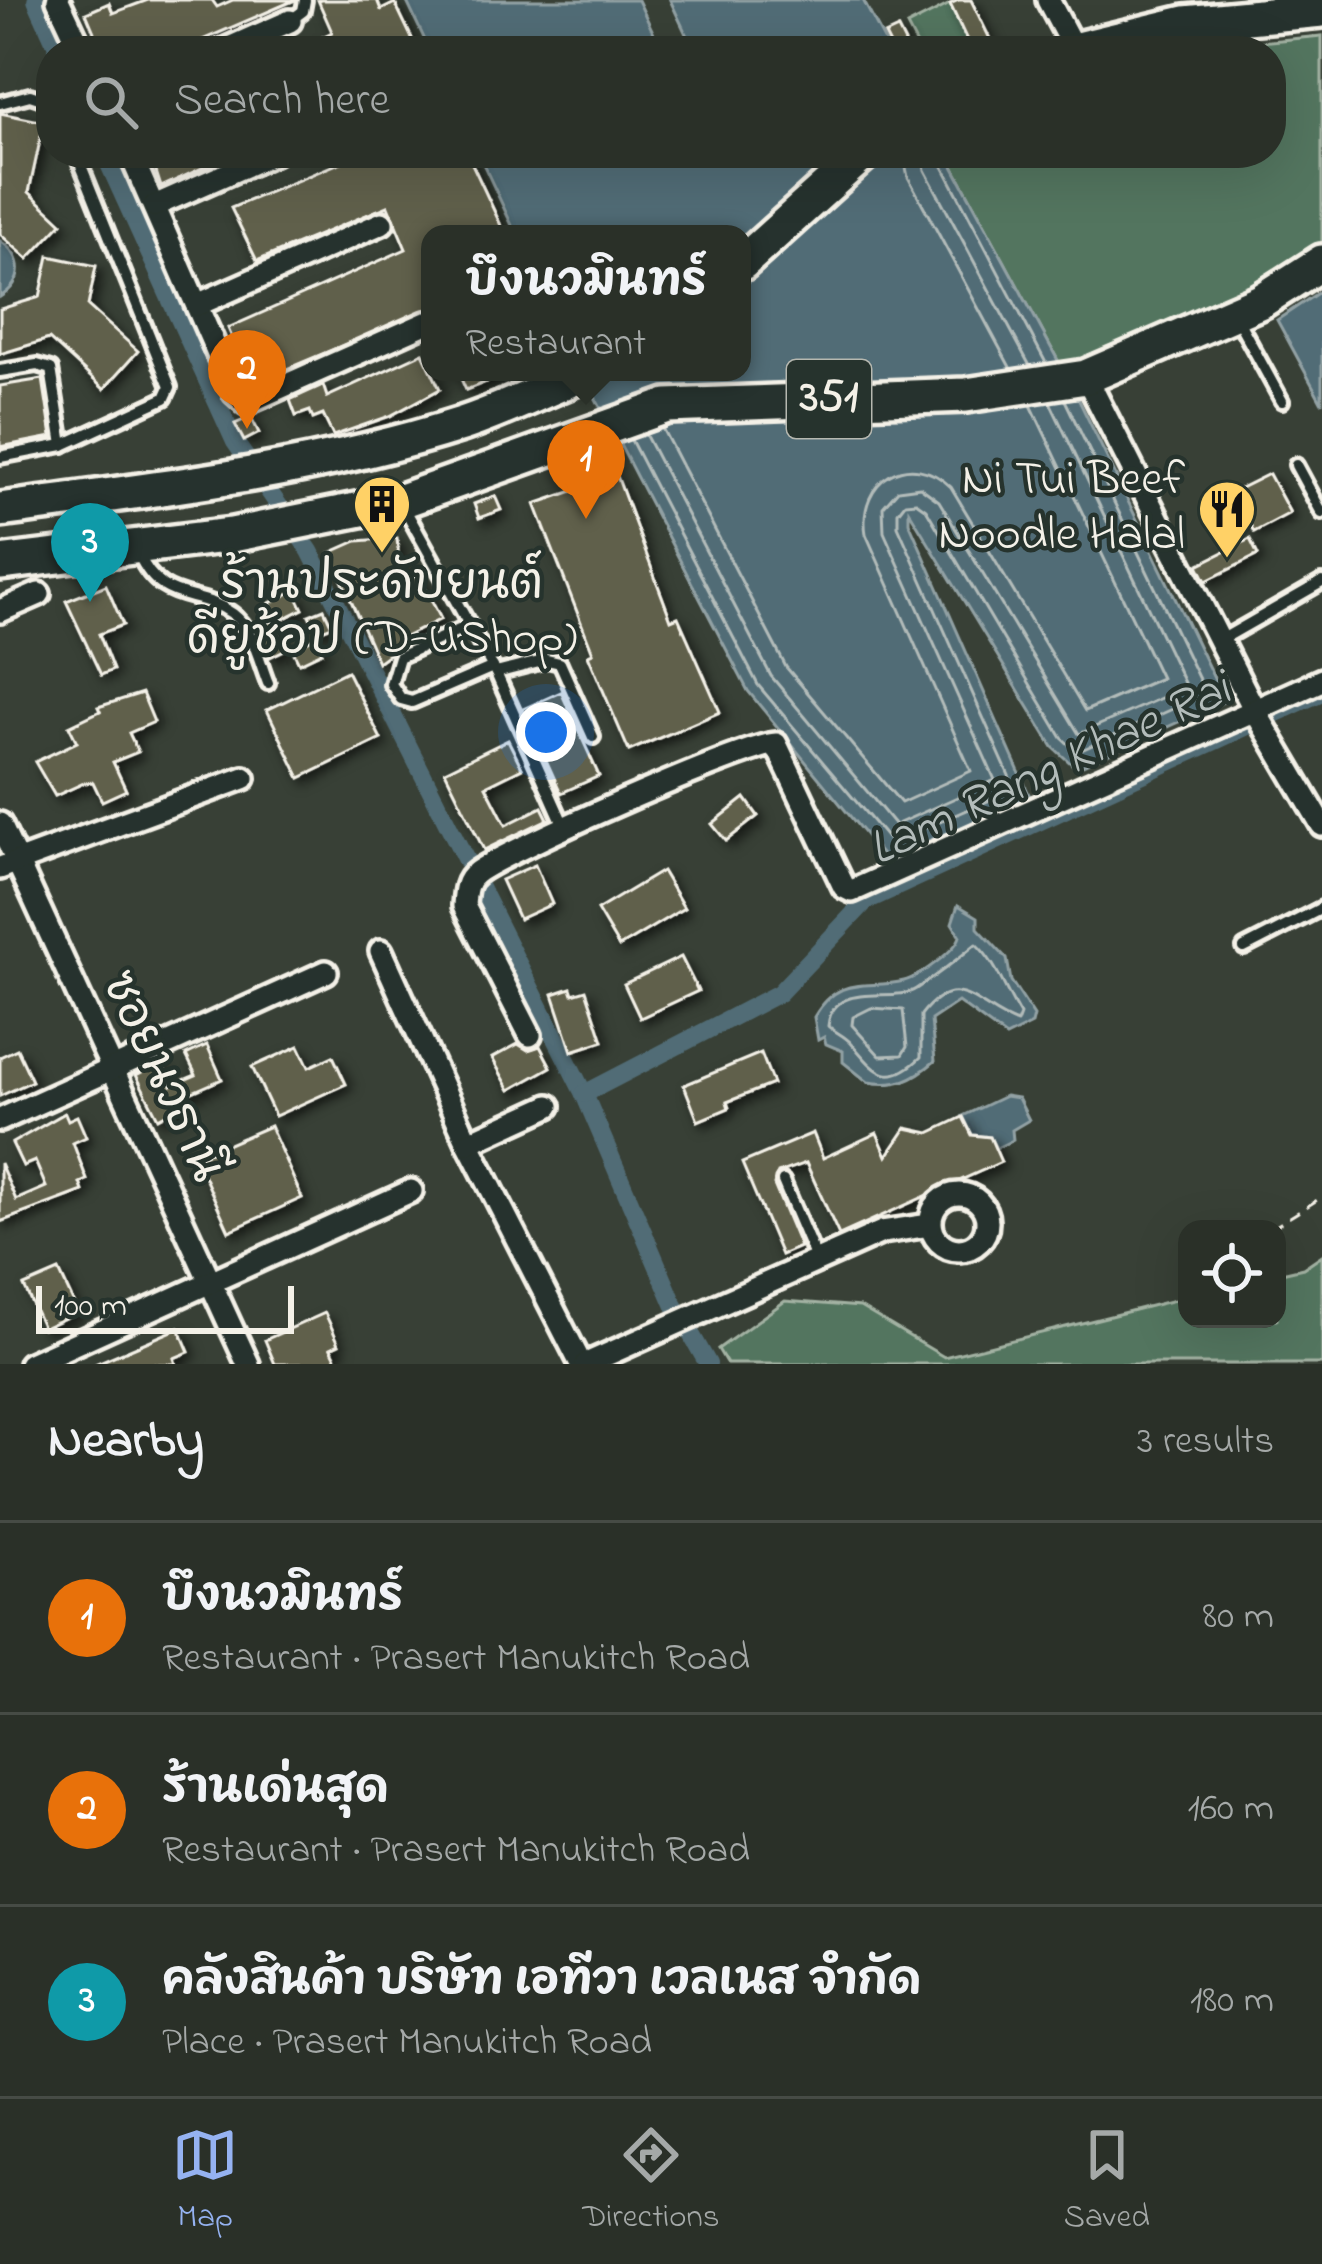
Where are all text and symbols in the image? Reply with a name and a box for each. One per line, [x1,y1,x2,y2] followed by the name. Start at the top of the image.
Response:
[36,36,1286,168] search box
[78,69,144,135] icon: search
[174,69,390,135] text: Search here
[421,225,751,381] popup
[465,250,707,316] text: บึงนวมินทร์
[465,316,646,373] text: Restaurant
[208,330,286,429] pin: 2
[787,360,871,438] road number: 351
[547,420,625,519] pin: 1
[938,446,1186,571] place label: Ni Tui Beef Noodle Halal
[351,473,413,555] building icon: ร้านประดับยนต์ ดียูช้อป (D-UShop)
[1196,478,1258,560] restaurant icon: Ni Tui Beef Noodle Halal
[51,503,129,602] pin: 3
[187,550,577,675] place label: ร้านประดับยนต์ ดียูช้อป (D-UShop)
[856,652,1248,888] water label: Lam Rang Khae Rai
[516,702,576,762] your location
[82,960,240,1194] street label: ซอยนวธานี
[1178,1220,1286,1328] map controls
[1178,1220,1286,1328] button: locate
[36,1280,294,1333] scale bar
[54,1283,127,1331] text: 100 m
[48,1405,204,1480] text: Nearby
[1137,1414,1274,1471] text: 3 results
[162,1565,403,1631] text: บึงนวมินทร์
[81,1589,93,1646] text: 1
[1203,1589,1274,1646] text: 80 m
[162,1631,750,1688] text: Restaurant · Prasert Manukitch Road
[162,1757,389,1823] text: ร้านเด่นสุด
[77,1781,97,1838] text: 2
[1188,1781,1274,1838] text: 160 m
[162,1823,750,1880] text: Restaurant · Prasert Manukitch Road
[162,1949,921,2015] text: คลังสินค้า บริษัท เอทีวา เวลเนส จำกัด
[79,1973,95,2030] text: 3
[1190,1973,1274,2030] text: 180 m
[162,2015,652,2072] text: Place · Prasert Manukitch Road
[172,2122,238,2242] tab: Map
[582,2122,719,2242] tab: Directions
[1064,2122,1150,2242] tab: Saved

